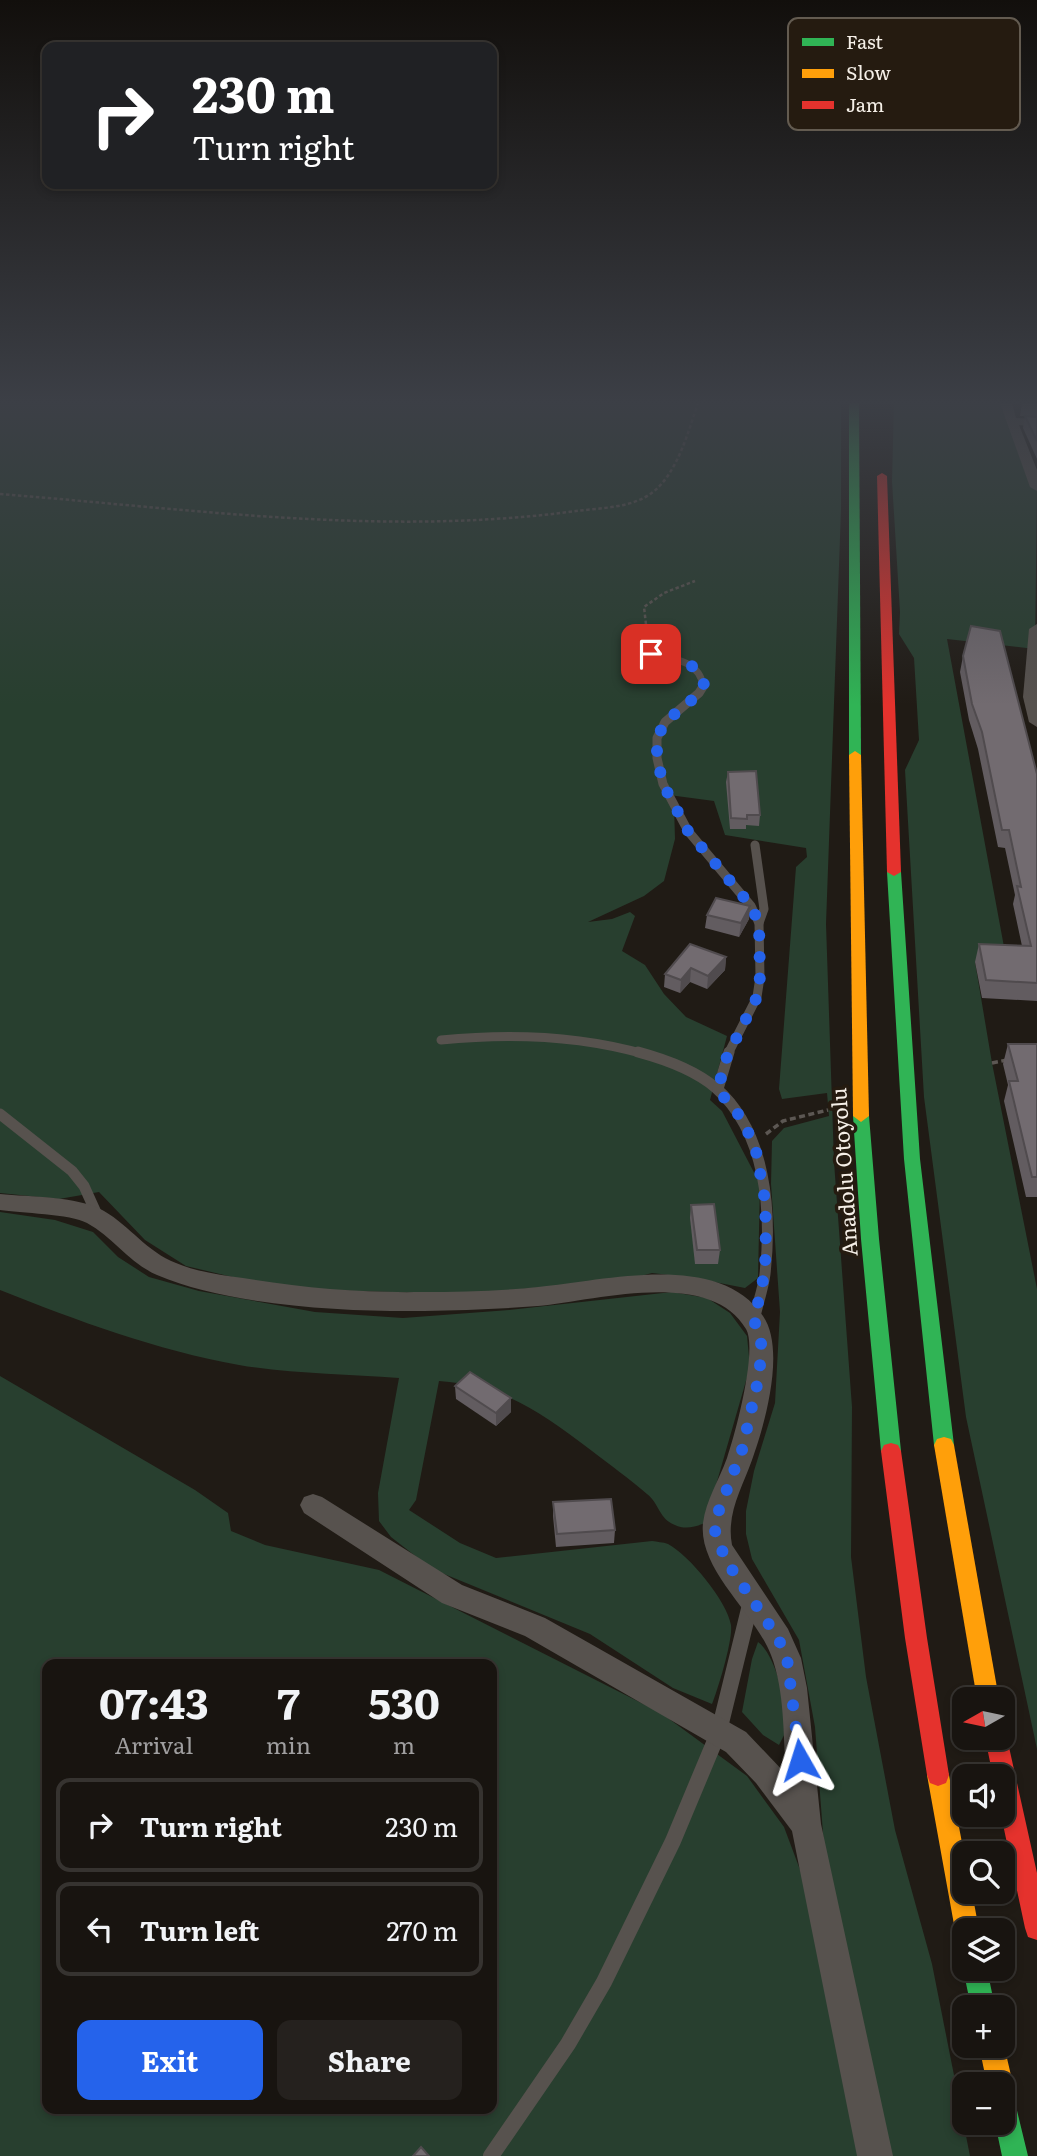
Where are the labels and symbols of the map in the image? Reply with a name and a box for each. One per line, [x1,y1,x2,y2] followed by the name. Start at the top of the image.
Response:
[788,18,1020,130] legend
[846,27,883,55] text: Fast
[846,58,891,86] text: Slow
[846,90,884,118] text: Jam
[621,624,681,684] pin
[821,1087,864,1258] street label: Anadolu Otoyolu
[952,1687,1015,1750] north arrow
[763,1723,837,1797] position arrow

